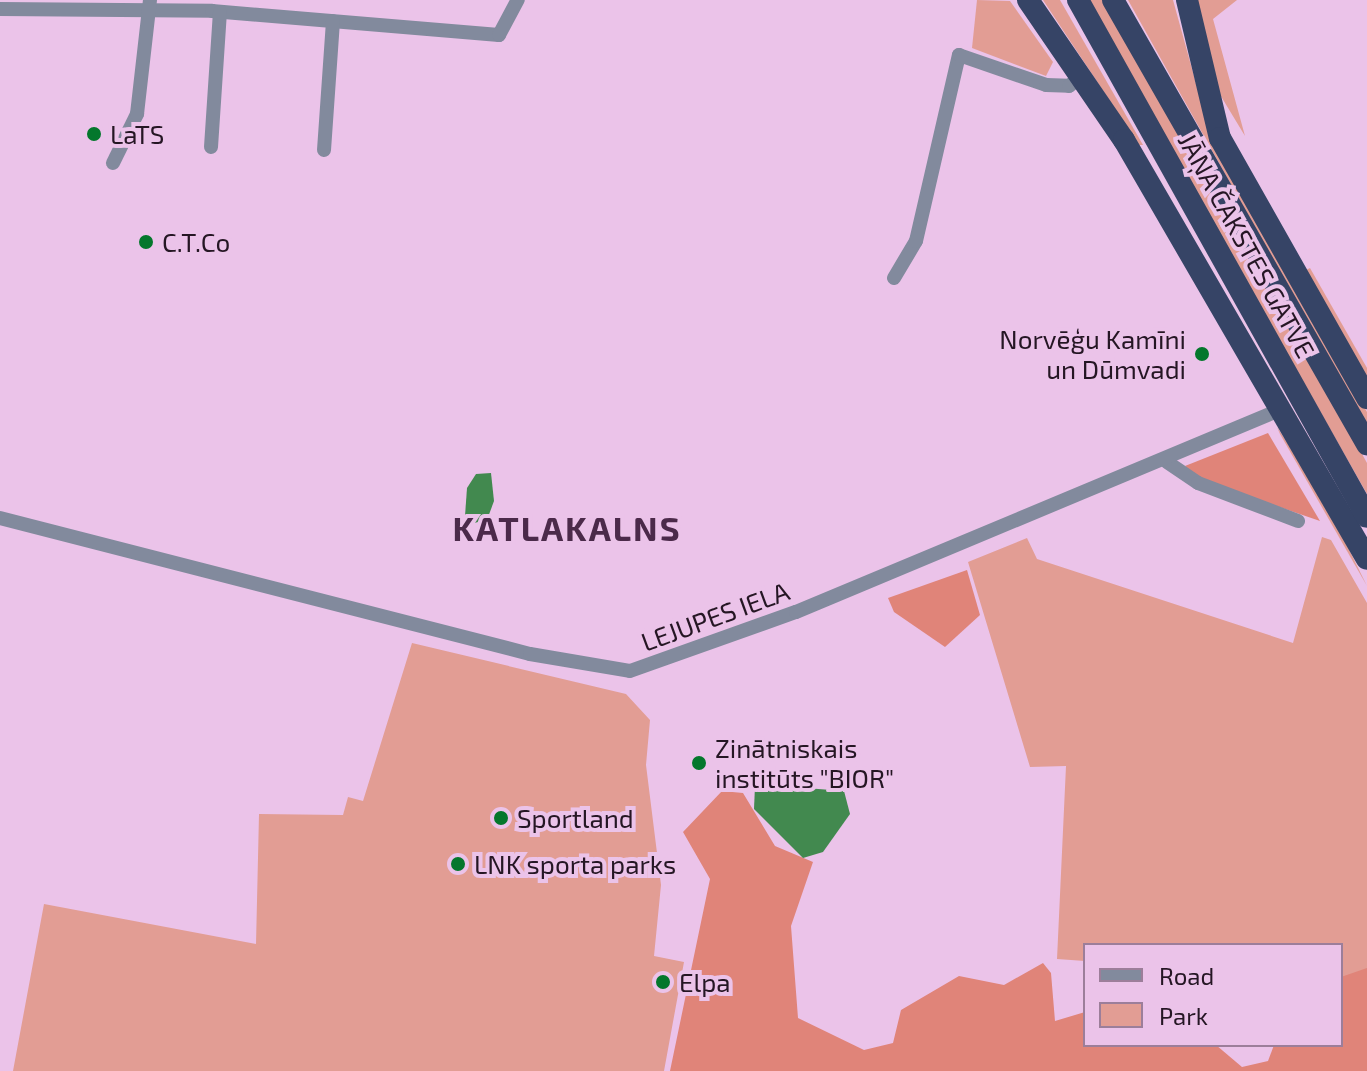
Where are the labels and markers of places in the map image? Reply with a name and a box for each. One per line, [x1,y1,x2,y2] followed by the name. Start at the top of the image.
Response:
[110,118,164,150] place label: LaTS
[85,125,103,143] marker: LaTS
[162,226,230,258] place label: C.T.Co
[137,233,155,251] marker: C.T.Co
[999,323,1186,384] place label: Norvēģu Kamīni un Dūmvadi
[1193,345,1211,363] marker: Norvēģu Kamīni un Dūmvadi
[715,732,894,794] place label: Zinātniskais institūts "BIOR"
[690,754,708,772] marker: Zinātniskais institūts "BIOR"
[517,802,634,834] place label: Sportland
[492,809,510,827] marker: Sportland
[474,848,677,880] place label: LNK sporta parks
[449,855,467,873] marker: LNK sporta parks
[679,966,731,998] place label: Elpa
[654,973,672,991] marker: Elpa

